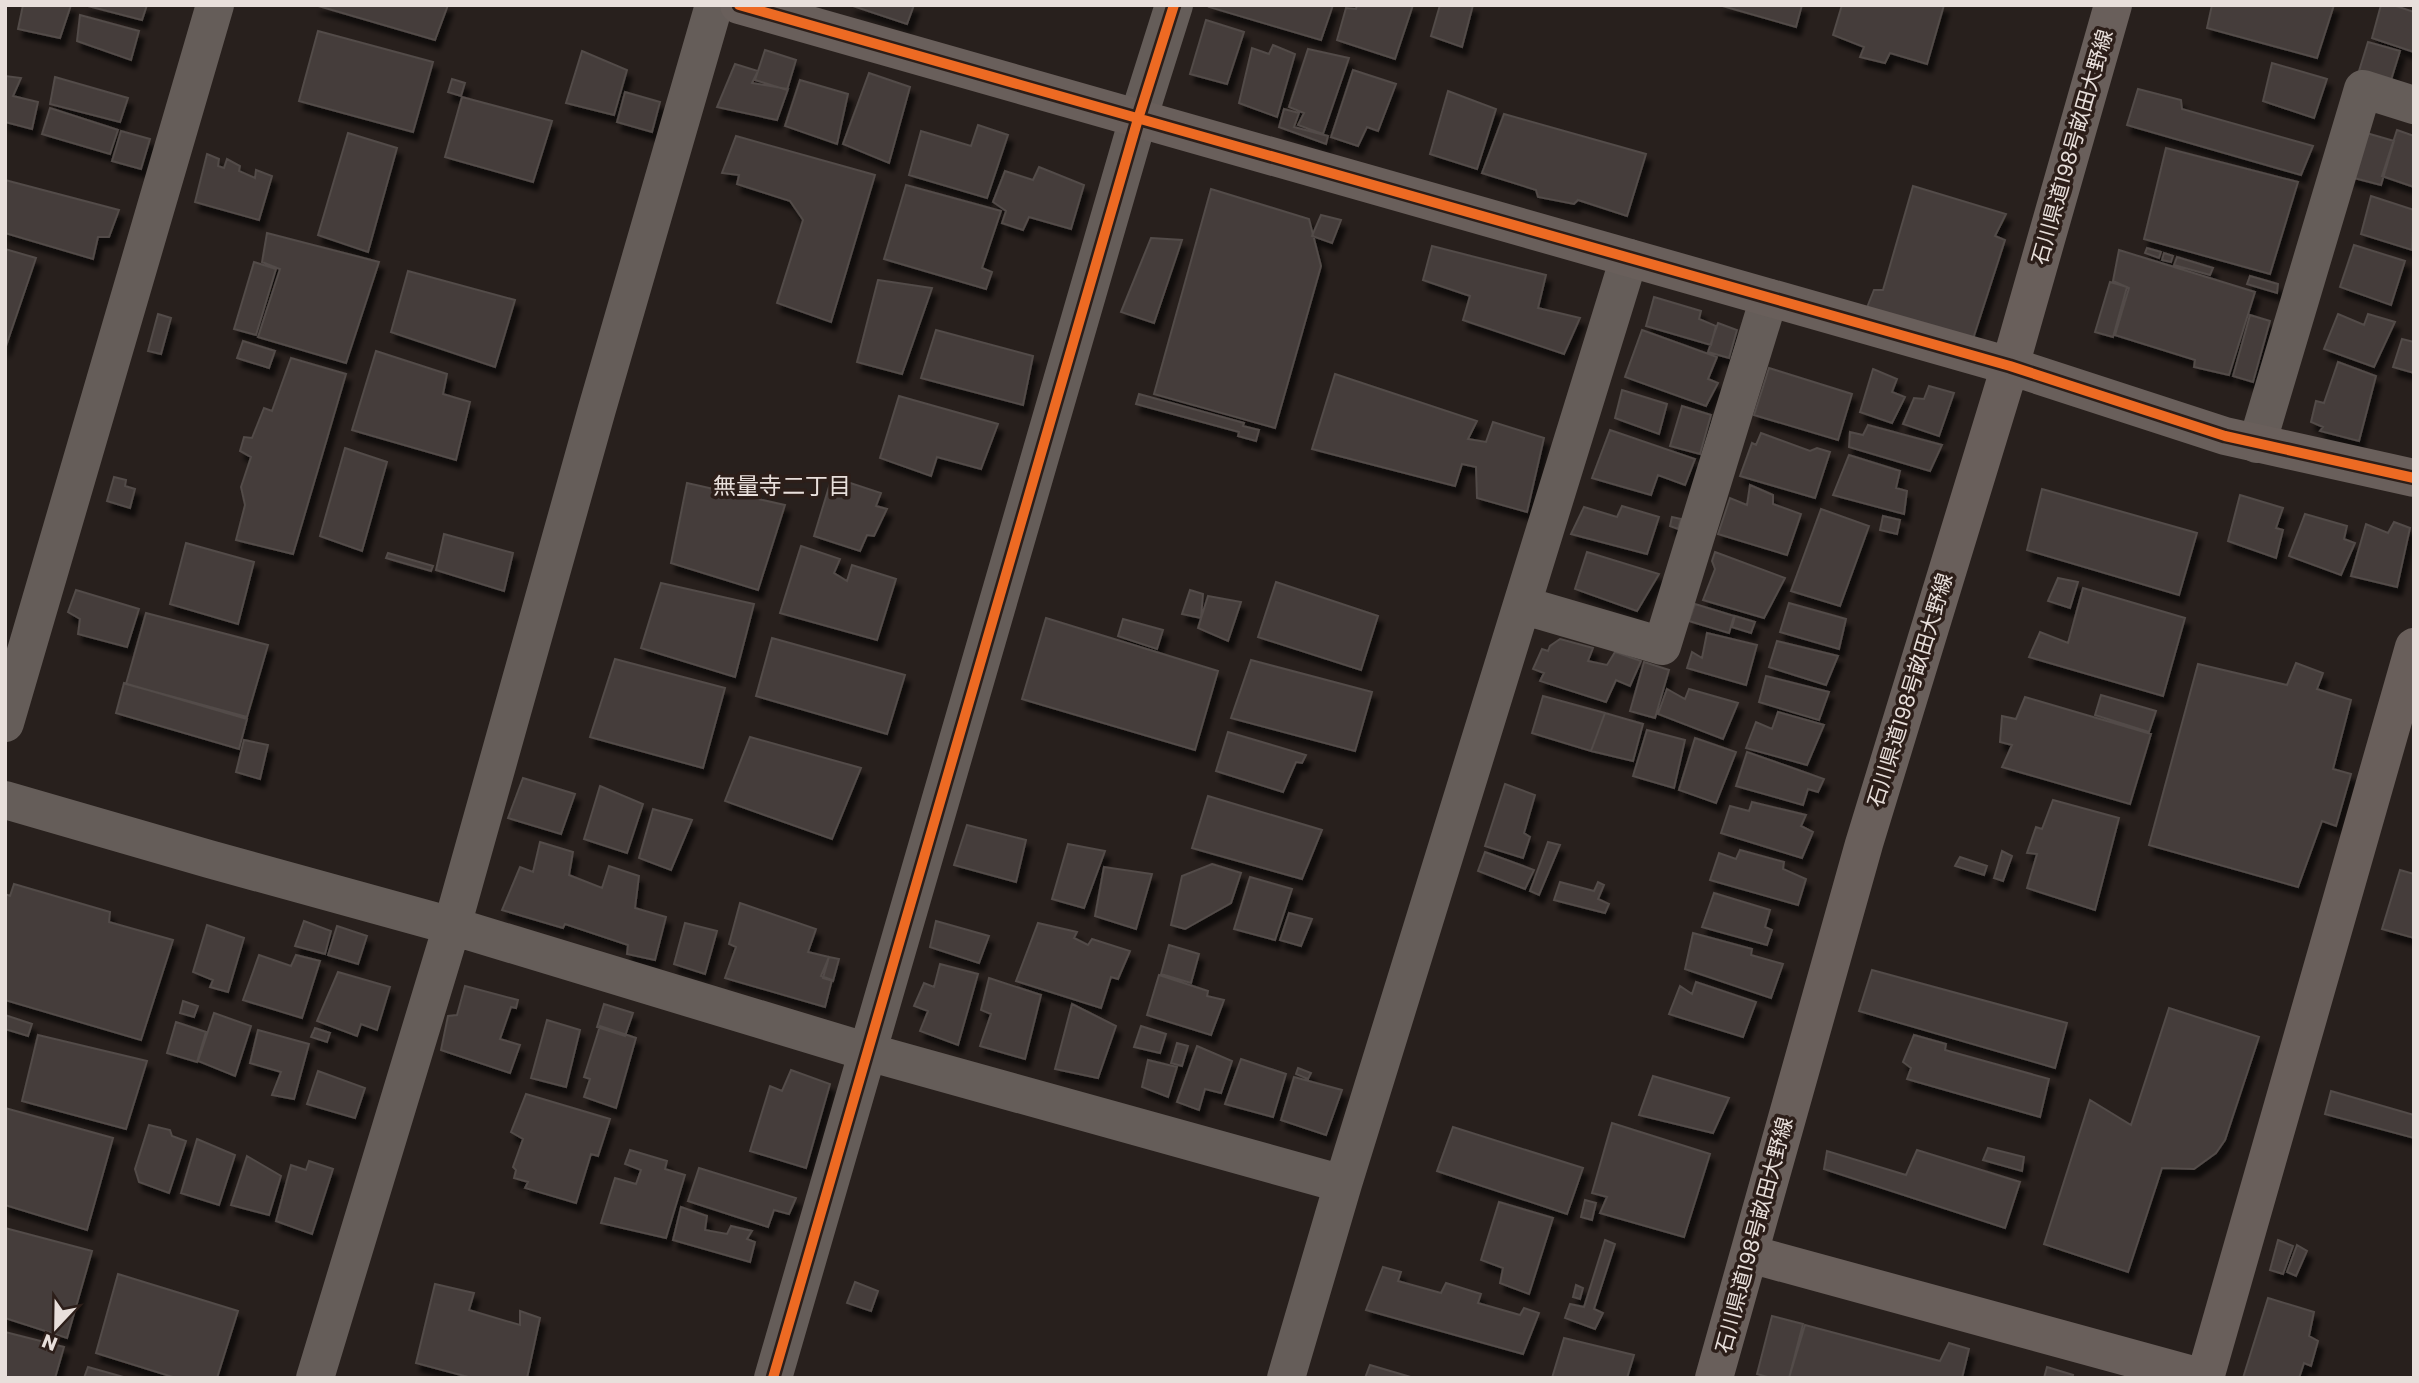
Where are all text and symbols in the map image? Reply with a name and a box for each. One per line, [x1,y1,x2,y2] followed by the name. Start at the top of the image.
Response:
[2025,26,2119,268] street label: 石川県道198号畝田大野線
[713,470,851,502] district label: 無量寺二丁目
[1861,569,1959,811] street label: 石川県道198号畝田大野線
[1709,1114,1799,1356] street label: 石川県道198号畝田大野線
[21,1292,91,1362] north arrow
[38,1327,62,1357] text: N

